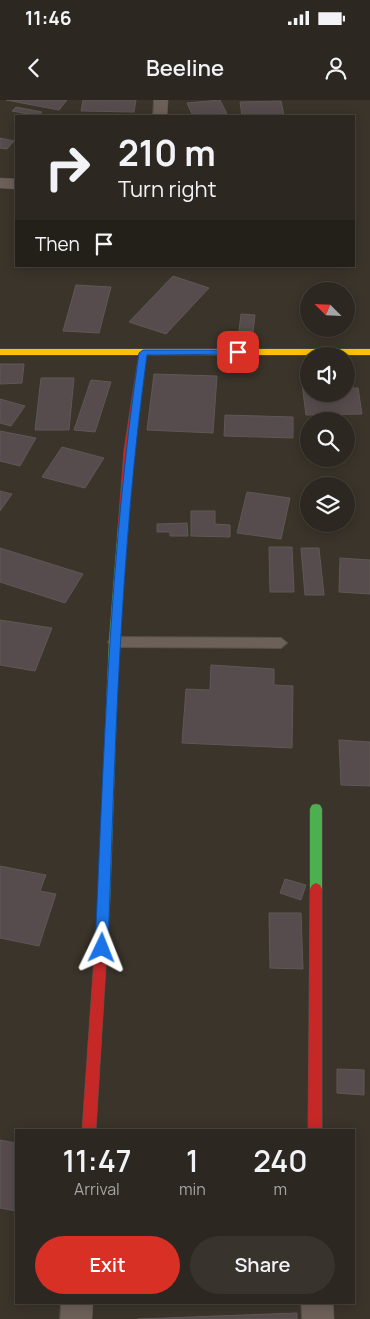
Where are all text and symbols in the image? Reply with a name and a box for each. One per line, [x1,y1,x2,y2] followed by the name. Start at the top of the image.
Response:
[25,5,72,31] text: 11:46
[146,53,224,83] text: Beeline
[20,54,48,82] icon: back
[322,54,350,82] icon: person
[118,129,216,177] text: 210 m
[35,135,100,200] icon: right
[118,174,216,204] text: Turn right
[90,230,118,258] icon: arrive
[35,231,80,257] text: Then
[300,282,355,338] north arrow
[300,282,355,532] map controls
[217,331,259,373] pin
[224,338,252,366] icon: arrive
[300,347,355,402] button: sound
[300,412,355,467] button: search
[300,477,355,532] button: layers
[75,921,127,973] position arrow
[62,1140,131,1181] text: 11:47
[186,1140,199,1181] text: 1
[253,1140,308,1181] text: 240
[74,1178,120,1200] text: Arrival
[179,1178,206,1200] text: min
[274,1178,287,1200] text: m
[35,1236,180,1294] button: Exit
[190,1236,335,1294] button: Share

